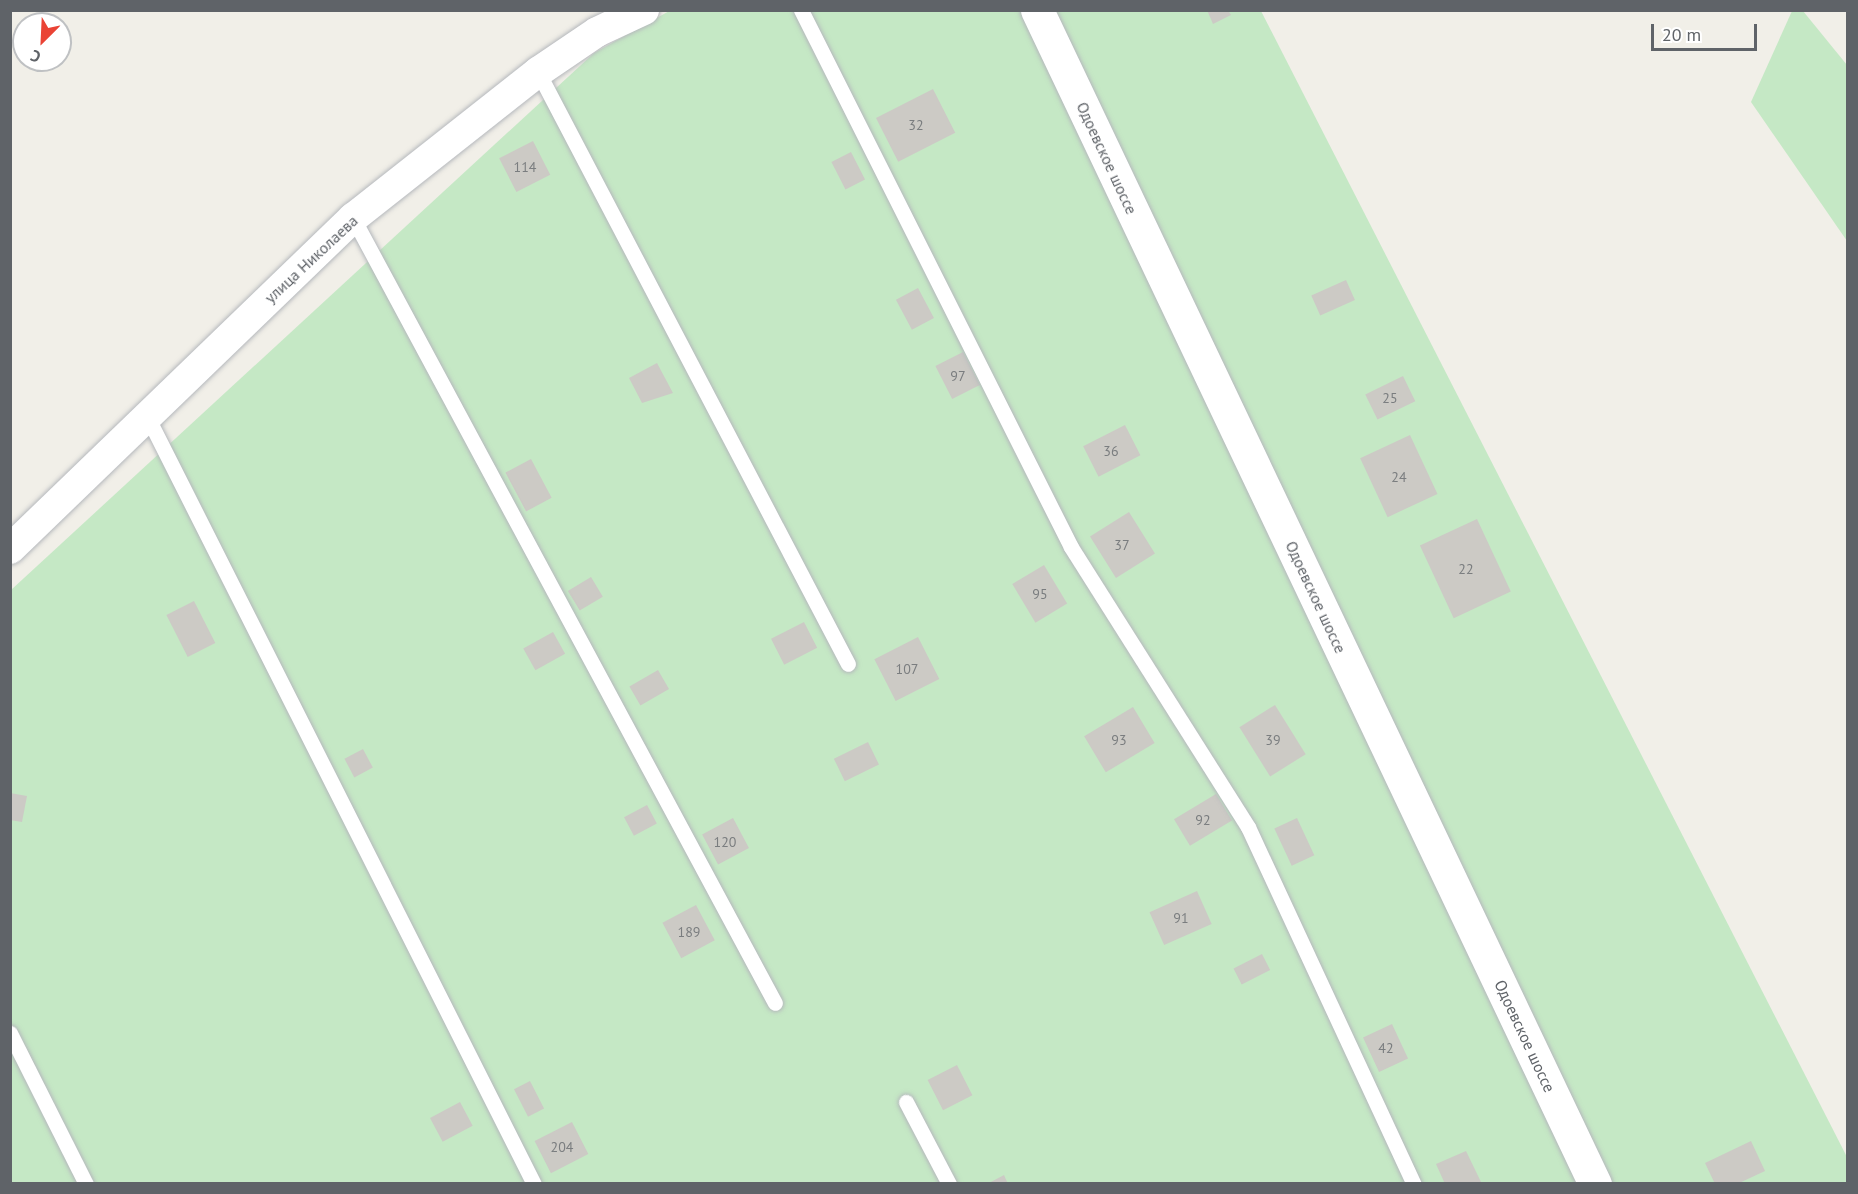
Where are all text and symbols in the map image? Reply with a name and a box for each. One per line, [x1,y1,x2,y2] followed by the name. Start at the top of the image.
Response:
[12,12,72,72] north arrow
[1654,12,1760,50] scale bar
[1662,23,1701,46] text: 20 m
[27,46,44,68] text: С
[1073,99,1141,217] street label: Одоевское шоссе
[908,117,924,133] house number: 32
[514,159,536,175] house number: 114
[260,211,362,307] street label: улица Николаева
[950,368,966,384] house number: 97
[1382,390,1398,406] house number: 25
[1103,443,1119,459] house number: 36
[1391,469,1407,485] house number: 24
[1114,537,1130,553] house number: 37
[1282,538,1350,656] street label: Одоевское шоссе
[1458,561,1474,577] house number: 22
[1032,586,1048,602] house number: 95
[896,661,918,677] house number: 107
[1111,732,1127,748] house number: 93
[1265,732,1281,748] house number: 39
[1195,812,1211,828] house number: 92
[714,834,736,850] house number: 120
[1173,910,1189,926] house number: 91
[678,924,700,940] house number: 189
[1491,977,1559,1095] street label: Одоевское шоссе
[1378,1040,1394,1056] house number: 42
[551,1139,573,1155] house number: 204

